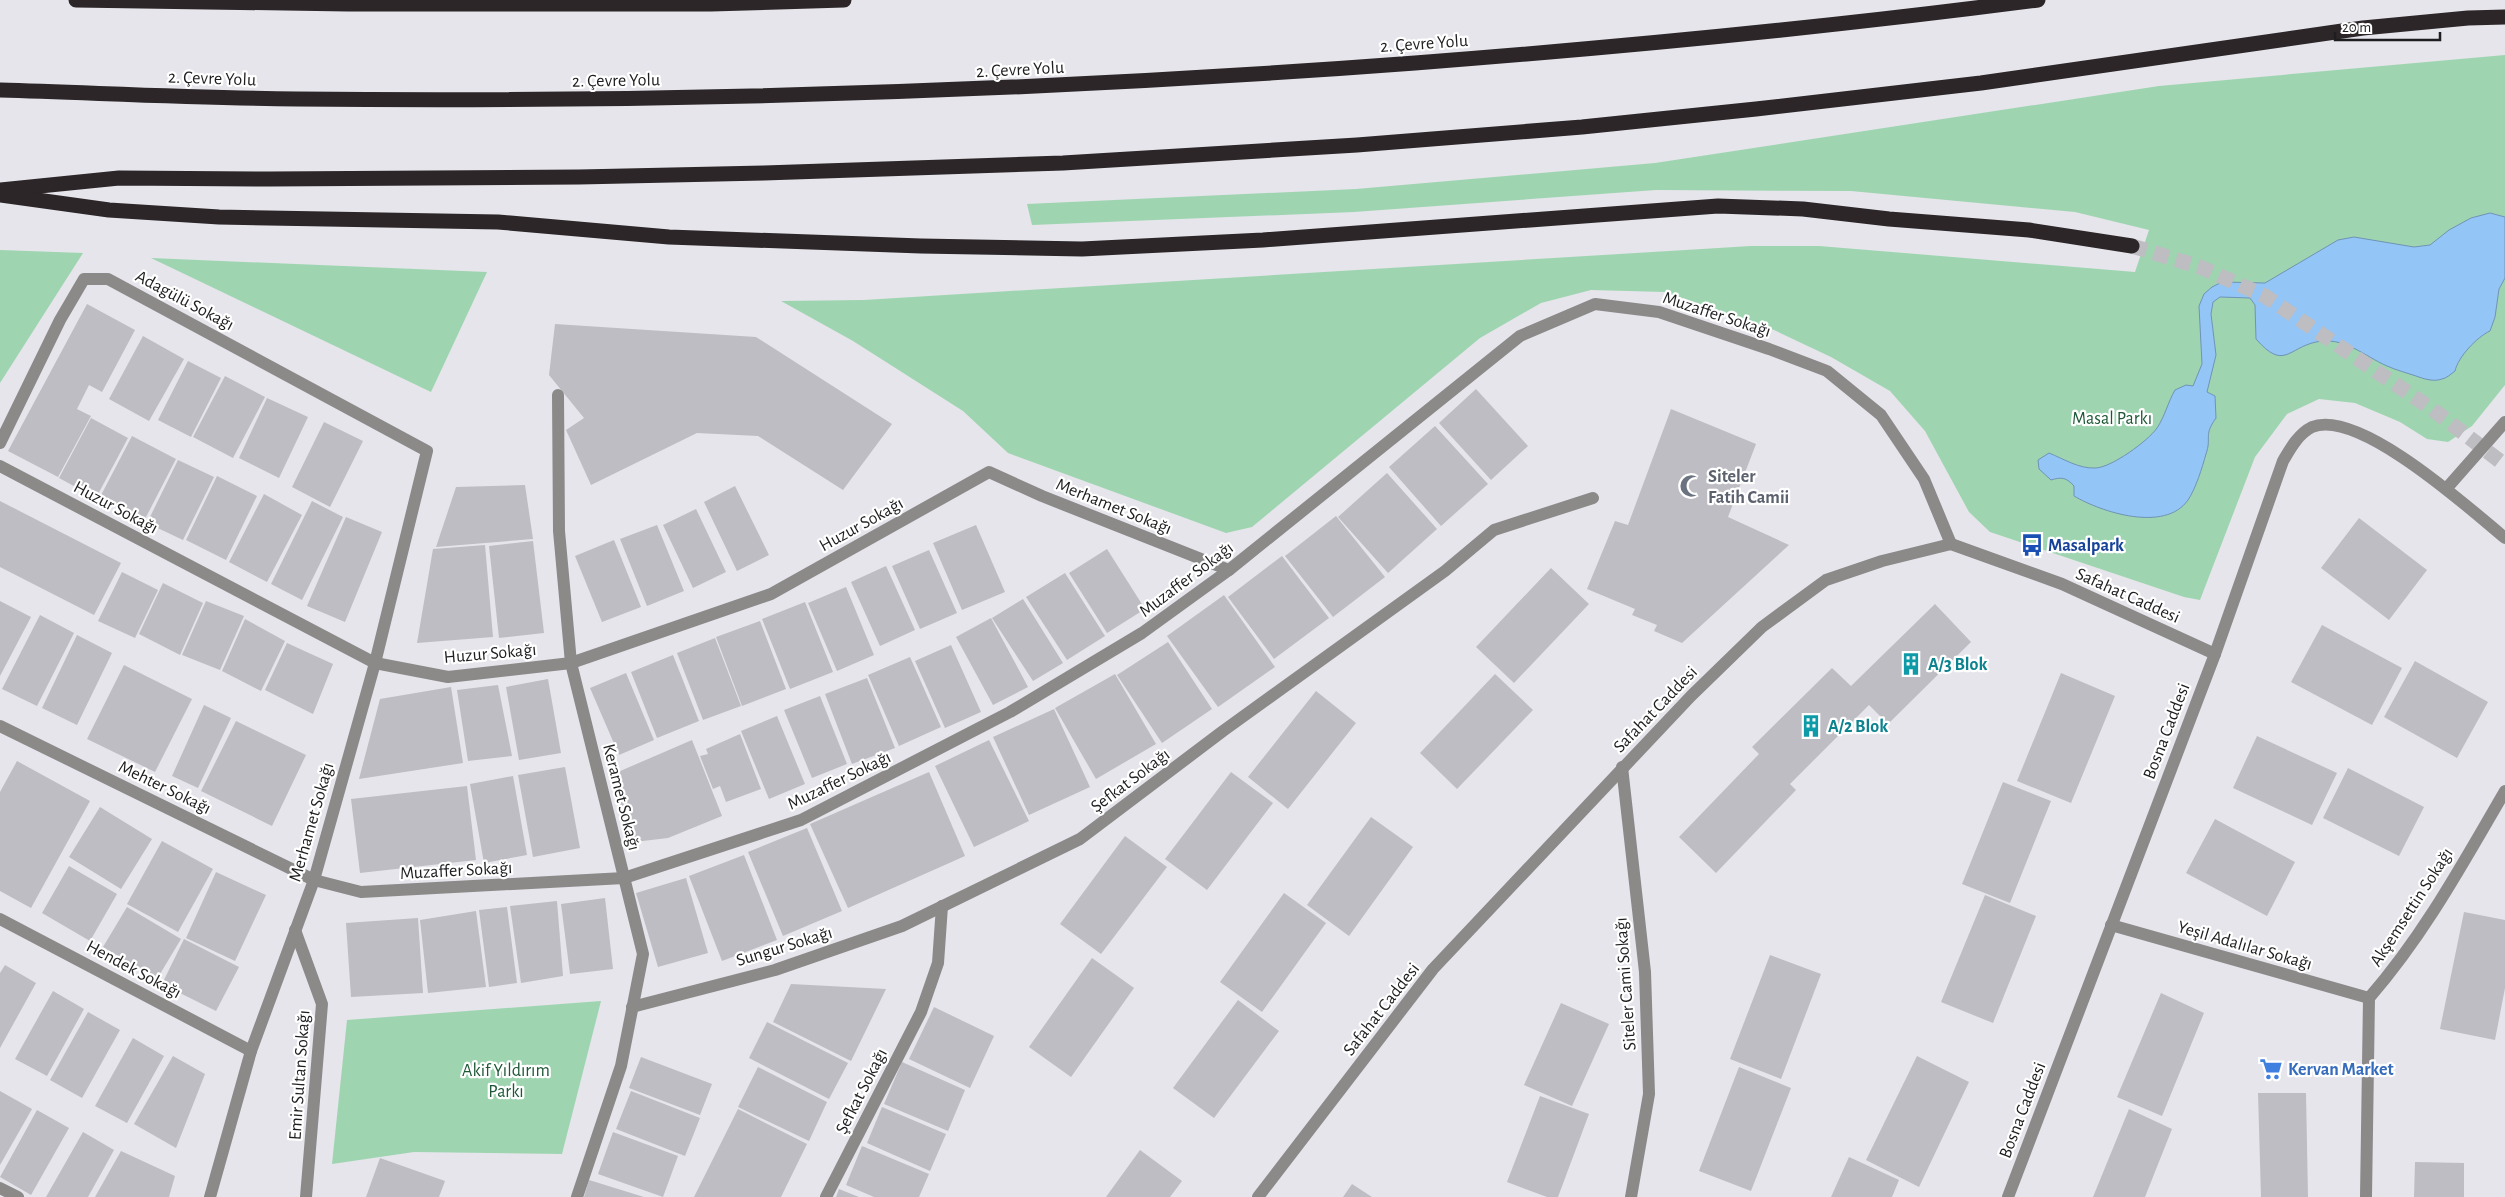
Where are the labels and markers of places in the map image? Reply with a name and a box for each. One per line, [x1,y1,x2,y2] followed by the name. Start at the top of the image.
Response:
[1708,468,1789,507] place label: Siteler Fatih Camii
[1678,473,1704,499] mosque icon: Siteler Fatih Camii
[2019,532,2045,558] bus stop icon: Masalpark
[2048,537,2124,555] place label: Masalpark
[1898,651,1924,677] building icon: A/3 Blok
[1928,656,1987,674] place label: A/3 Blok
[1798,713,1824,739] building icon: A/2 Blok
[1828,718,1888,736] place label: A/2 Blok
[2258,1056,2284,1082] supermarket icon: Kervan Market
[2288,1061,2394,1079] place label: Kervan Market

